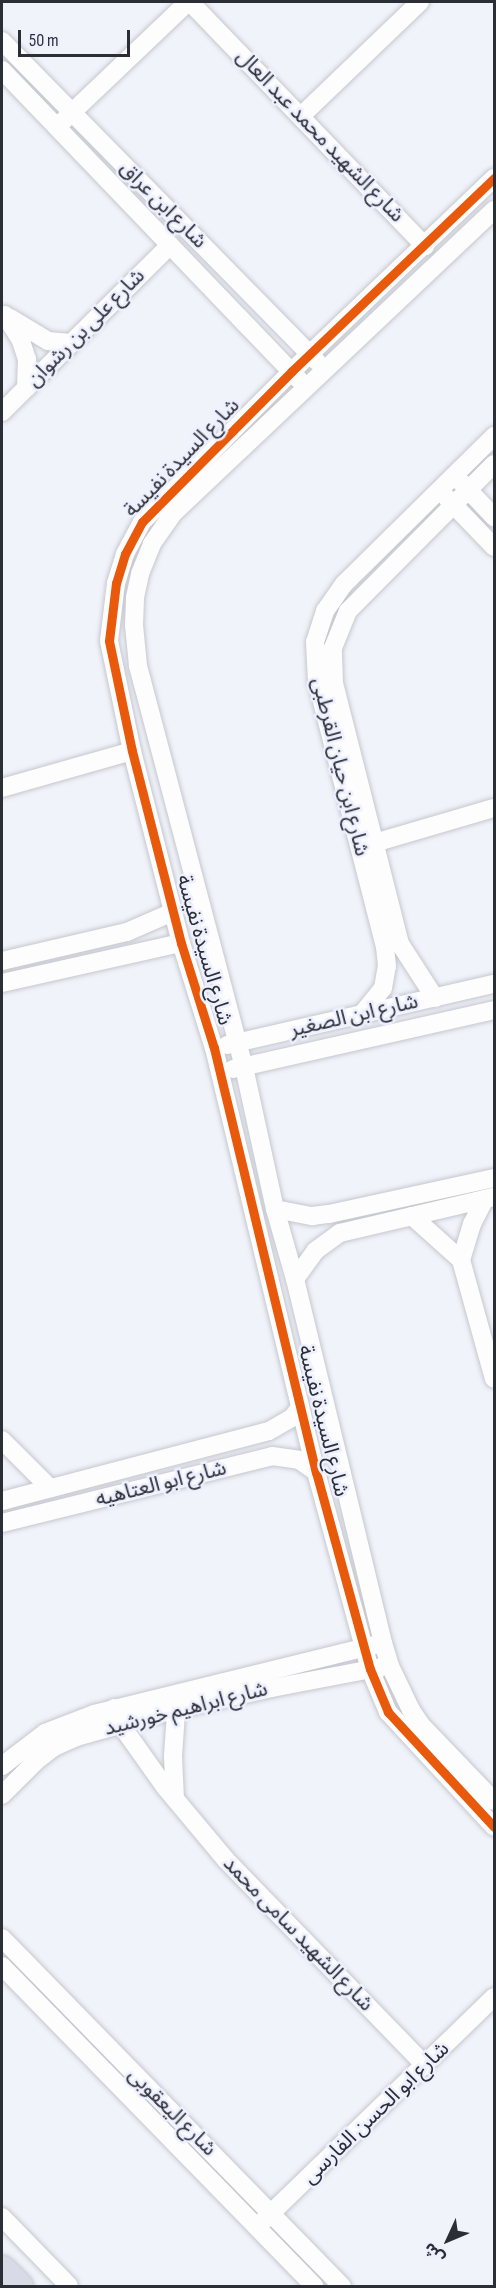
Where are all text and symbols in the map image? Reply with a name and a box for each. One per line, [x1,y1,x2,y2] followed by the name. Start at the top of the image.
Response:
[21,18,134,56] scale bar
[29,30,59,51] text: 50 m
[231,44,409,228] street label: شارع الشهيد محمد عبد العال
[114,156,212,254] street label: شارع ابن عراق
[22,264,150,392] street label: شارع على بن رشوان
[119,393,245,523] street label: شارع السيدة نفيسة
[306,675,374,859] street label: شارع ابن حيان القرطبى
[170,872,238,1028] street label: شارع السيدة نفيسة
[287,989,421,1043] street label: شارع ابن الصغير
[292,1343,354,1499] street label: شارع السيدة نفيسة
[93,1456,229,1512] street label: شارع ابو العتاهيه
[102,1677,270,1741] street label: شارع ابراهيم خورشيد
[217,1851,379,2017] street label: شارع الشهيد سامى محمد
[297,2036,455,2190] street label: شارع ابو الحسن الفارسى
[122,2062,222,2162] street label: شارع اليعقوبى
[418,2210,478,2270] north arrow
[420,2238,449,2267] text: ش

